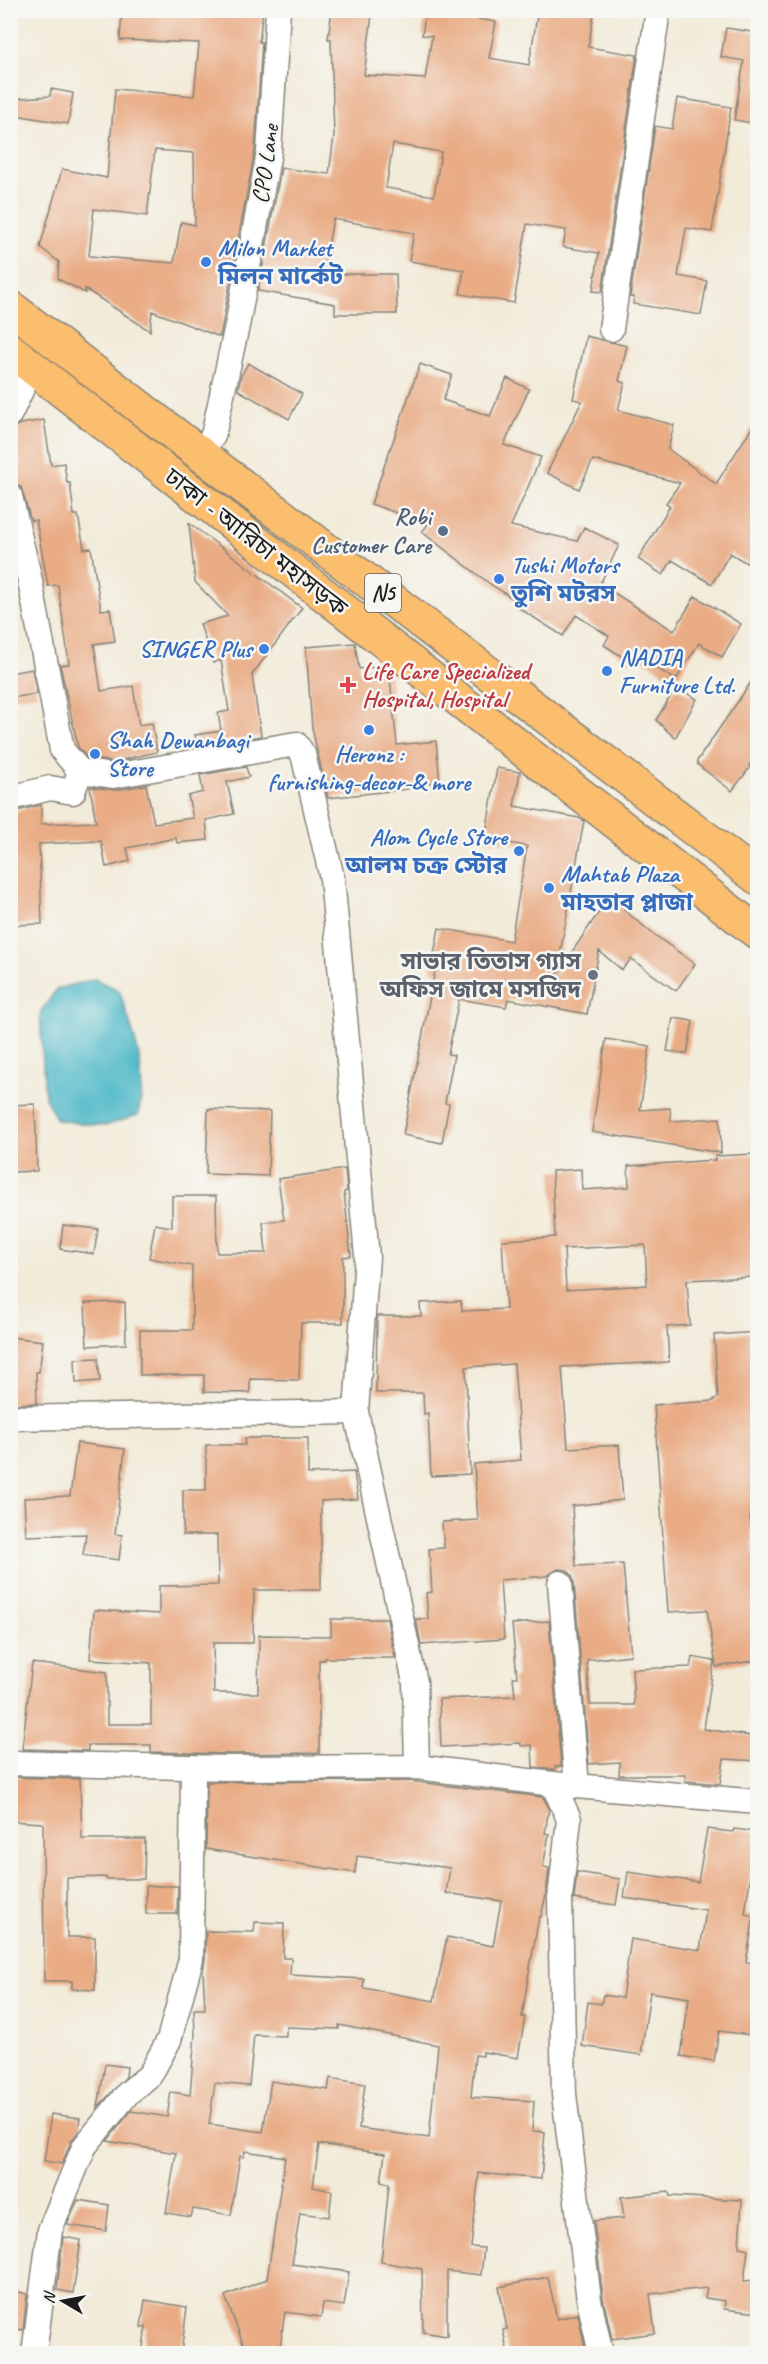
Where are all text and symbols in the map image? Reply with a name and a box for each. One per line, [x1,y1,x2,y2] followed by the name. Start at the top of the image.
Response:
[245,120,286,205] street label: CPO Lane
[217,233,343,291] place label: Milon Market মিলন মার্কেট
[199,255,213,269] marker: Milon Market মিলন মার্কেট
[158,461,354,623] street label: ঢাকা - আরিচা মহাসড়ক
[311,502,434,560] place label: Robi Customer Care
[436,524,450,538] marker: Robi Customer Care
[510,550,621,608] place label: Tushi Motors তুশি মটরস
[492,572,506,586] marker: Tushi Motors তুশি মটরস
[365,574,401,612] road number: N5
[139,634,255,664] place label: SINGER Plus
[257,642,271,656] marker: SINGER Plus
[619,642,736,700] place label: NADIA Furniture Ltd.
[362,656,533,714] place label: Life Care Specialized Hospital, Hospital
[600,664,614,678] marker: NADIA Furniture Ltd.
[339,676,357,694] marker: Life Care Specialized Hospital, Hospital
[362,723,376,737] marker: Heronz : furnishing-decor-& more
[107,725,252,783] place label: Shah Dewanbagi Store
[268,739,472,797] place label: Heronz : furnishing-decor-& more
[88,747,102,761] marker: Shah Dewanbagi Store
[344,822,509,880] place label: Alom Cycle Store আলম চক্র স্টোর
[512,844,526,858] marker: Alom Cycle Store আলম চক্র স্টোর
[560,859,694,917] place label: Mahtab Plaza মাহতাব প্লাজা
[542,881,556,895] marker: Mahtab Plaza মাহতাব প্লাজা
[379,946,582,1004] place label: সাভার তিতাস গ্যাস অফিস জামে মসজিদ
[586,968,600,982] marker: সাভার তিতাস গ্যাস অফিস জামে মসজিদ
[33,2271,93,2331] north arrow
[39,2289,60,2305] text: N

